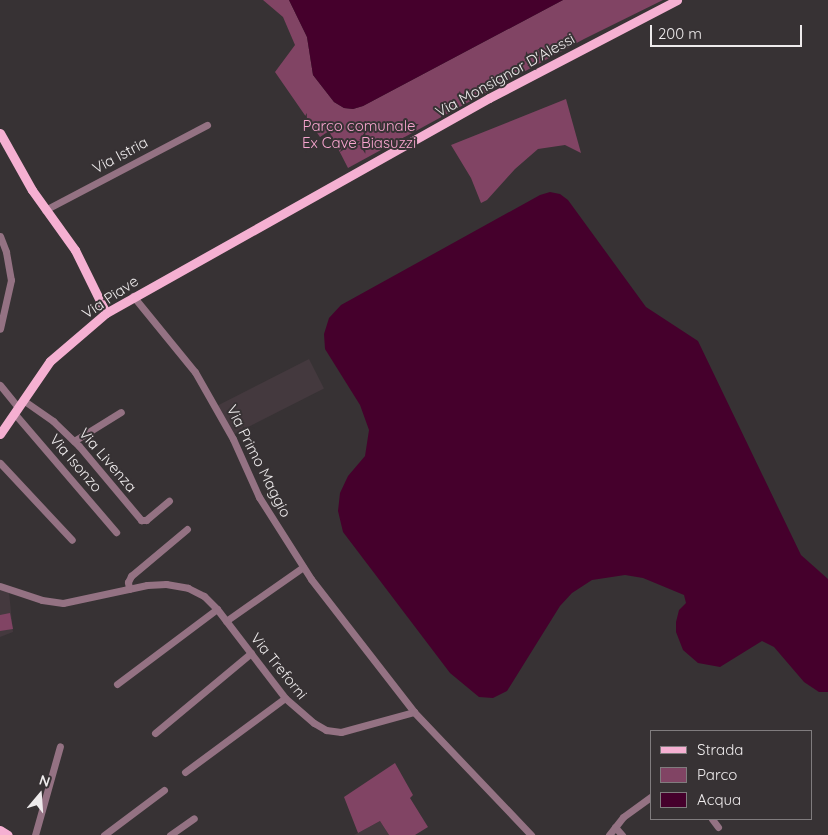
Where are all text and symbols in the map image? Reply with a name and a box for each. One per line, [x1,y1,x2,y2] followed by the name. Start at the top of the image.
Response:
[653,15,806,47] scale bar
[658,24,702,43] text: 200 m
[432,29,578,121] street label: Via Monsignor D'Alessi
[302,116,416,151] park label: Parco comunale Ex Cave Biasuzzi
[89,133,151,177] street label: Via Istria
[79,272,141,322] street label: Via Piave
[223,402,295,520] street label: Via Primo Maggio
[75,424,141,496] street label: Via Livenza
[46,430,106,496] street label: Via Isonzo
[247,629,311,703] street label: Via Treforni
[650,730,813,820] legend
[697,740,743,759] text: Strada
[697,765,737,784] text: Parco
[15,770,65,820] north arrow
[37,771,52,791] text: N
[697,790,741,809] text: Acqua

